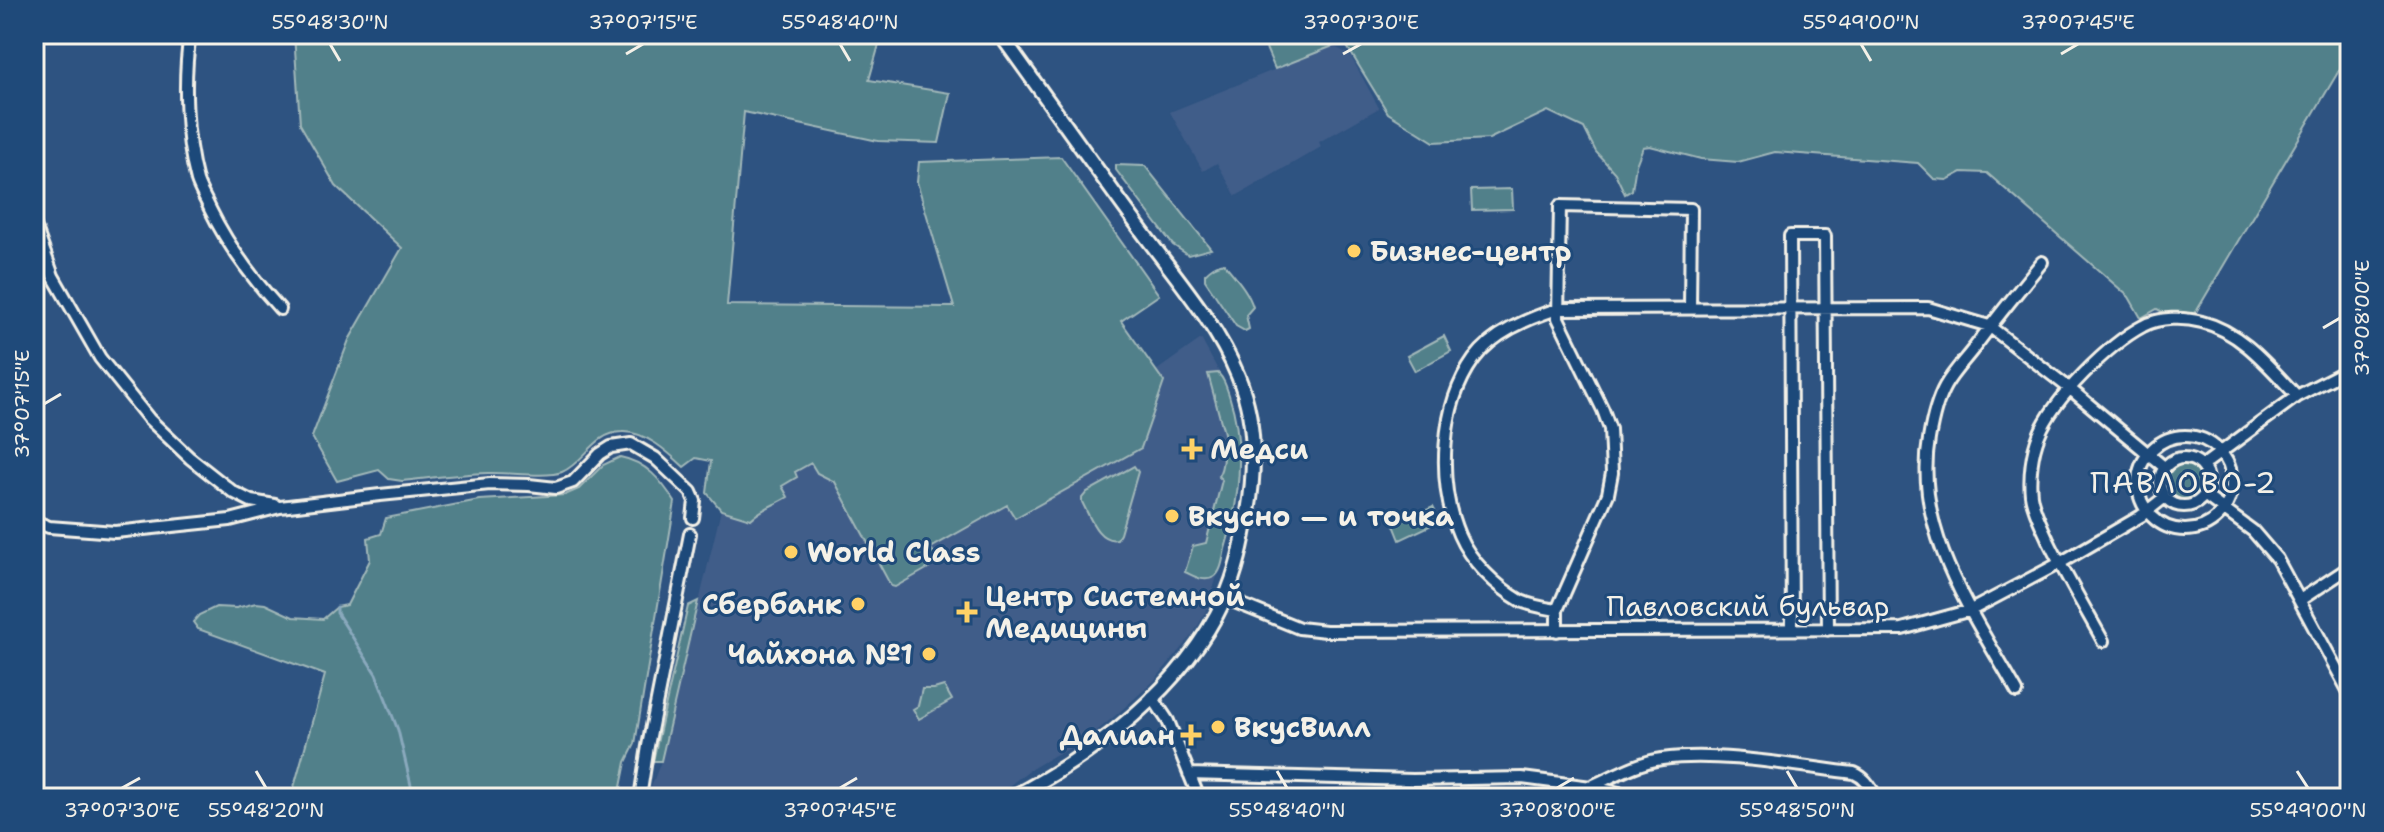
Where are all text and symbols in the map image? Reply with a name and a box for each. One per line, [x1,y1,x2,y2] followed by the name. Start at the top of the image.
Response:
[271,9,389,35] text: 55°48'30"N
[588,9,698,35] text: 37°07'15"E
[782,9,898,35] text: 55°48'40"N
[1303,9,1419,35] text: 37°07'30"E
[1802,9,1920,35] text: 55°49'00"N
[2021,9,2135,35] text: 37°07'45"E
[1370,232,1572,270] place label: Бизнес-центр
[1345,242,1363,260] marker: Бизнес-центр
[2349,259,2375,377] text: 37°08'00"E
[9,349,35,459] text: 37°07'15"E
[1210,430,1308,468] place label: Медси
[1181,438,1203,460] marker: Медси
[2090,462,2278,503] district label: ПАВЛОВО-2
[1188,497,1454,535] place label: Вкусно — и точка
[1163,507,1181,525] marker: Вкусно — и точка
[807,533,981,571] place label: World Class
[782,543,800,561] marker: World Class
[985,577,1245,647] place label: Центр Системной Медицины
[702,585,842,623] place label: Сбербанк
[1607,587,1889,625] street label: Павловский бульвар
[849,595,867,613] marker: Сбербанк
[956,601,978,623] marker: Центр Системной Медицины
[728,635,913,673] place label: Чайхона №1
[920,645,938,663] marker: Чайхона №1
[1234,708,1371,746] place label: ВкусВилл
[1060,716,1175,754] place label: Далиан
[1209,718,1227,736] marker: ВкусВилл
[1182,726,1200,744] marker: Далиан
[64,797,180,823] text: 37°07'30"E
[208,797,324,823] text: 55°48'20"N
[783,797,897,823] text: 37°07'45"E
[1229,797,1345,823] text: 55°48'40"N
[1498,797,1616,823] text: 37°08'00"E
[1739,797,1855,823] text: 55°48'50"N
[2249,797,2367,823] text: 55°49'00"N

